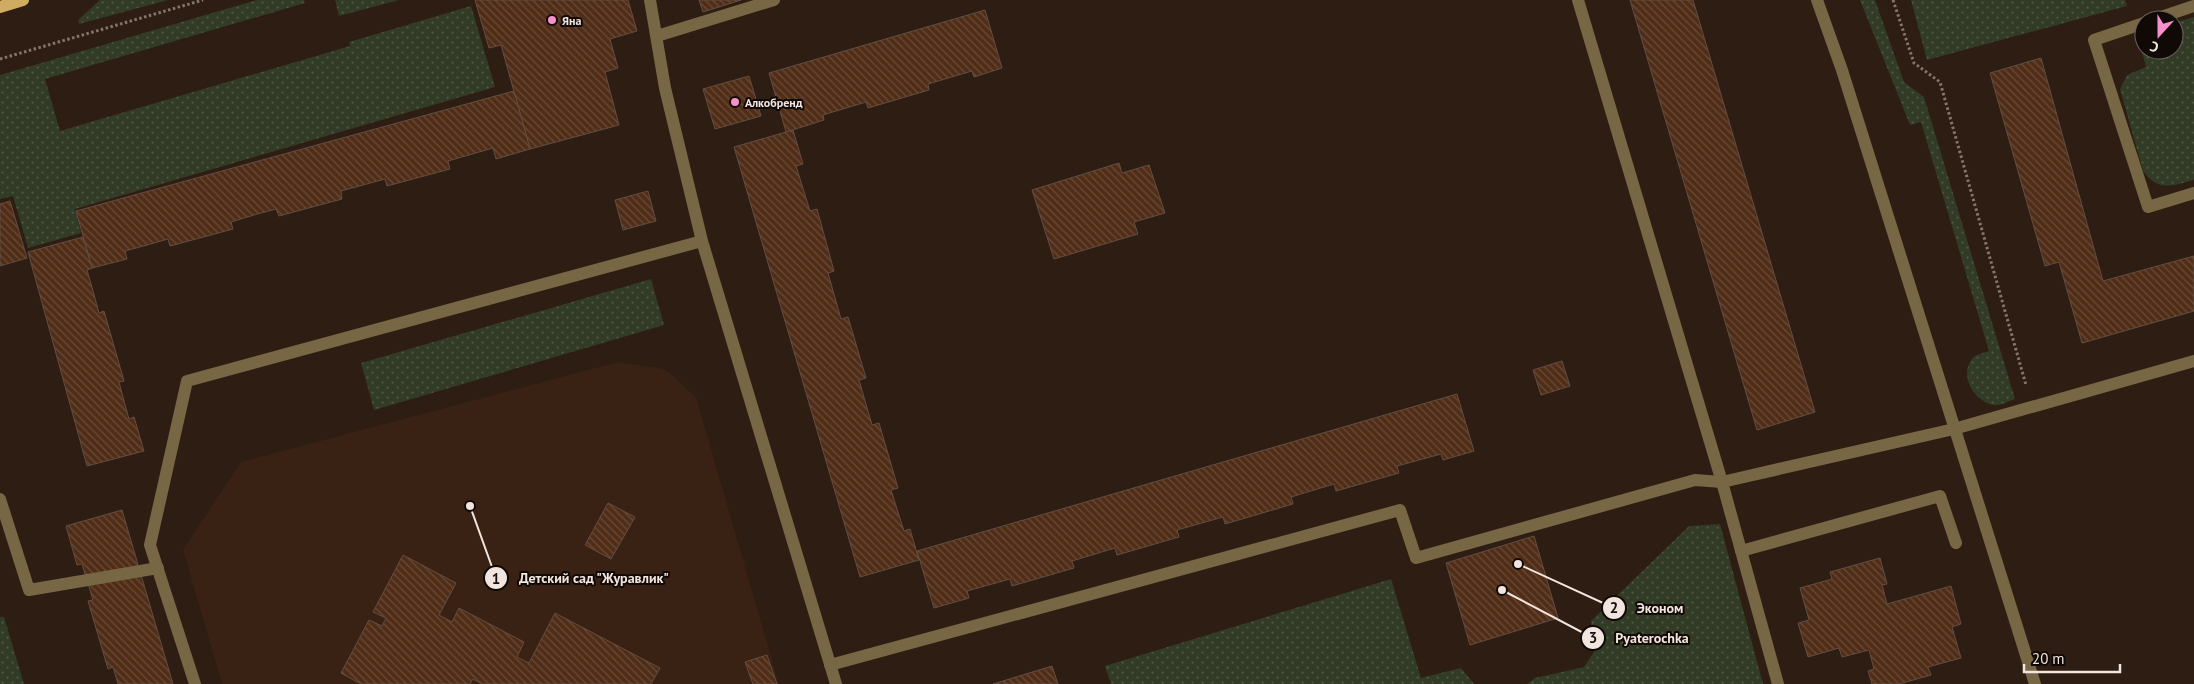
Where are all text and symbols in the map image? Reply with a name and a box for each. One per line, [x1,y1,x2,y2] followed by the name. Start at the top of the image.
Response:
[2134,10,2184,60] north arrow
[562,13,581,28] place label: Яна
[546,14,558,26] marker: Яна
[2147,37,2161,57] text: С
[745,95,803,110] place label: Алкобренд
[729,96,741,108] marker: Алкобренд
[484,564,680,593] callout: Детский сад "Журавлик"
[492,569,500,588] text: 1
[519,569,669,587] text: Детский сад "Журавлик"
[1602,593,1693,622] callout: Эконом
[1610,598,1618,617] text: 2
[1637,599,1683,617] text: Эконом
[1580,623,1699,652] callout: Pyaterochka
[1589,628,1597,647] text: 3
[1615,629,1689,647] text: Pyaterochka
[2024,642,2120,674] scale bar
[2032,649,2065,668] text: 20 m

